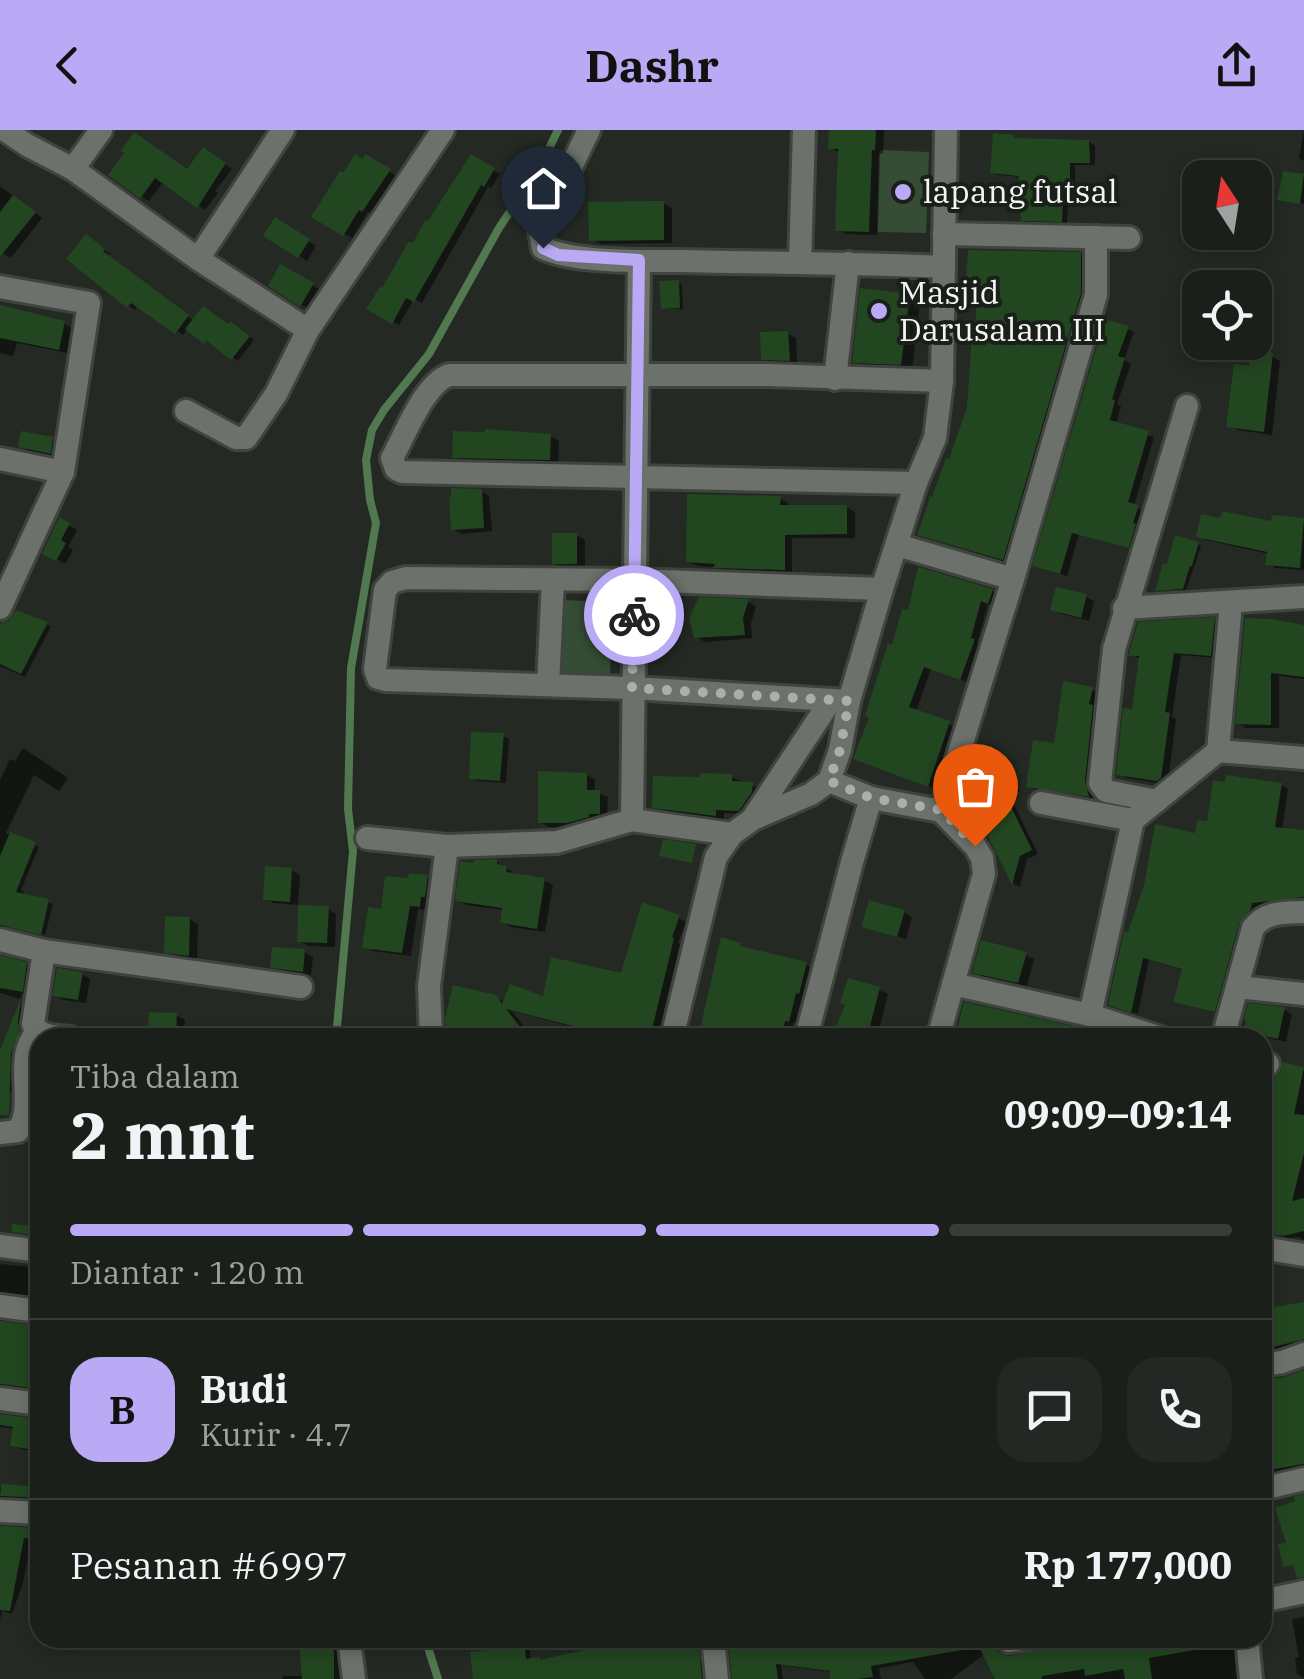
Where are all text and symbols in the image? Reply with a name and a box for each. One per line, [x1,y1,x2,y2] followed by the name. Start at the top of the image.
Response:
[585,36,719,94] text: Dashr
[40,38,95,93] icon: back
[1209,38,1264,93] icon: share
[501,146,586,249] pin
[1182,160,1272,250] north arrow
[1182,160,1272,360] map controls
[516,161,571,216] icon: home
[923,170,1118,212] place label: lapang futsal
[892,181,914,203] marker: lapang futsal
[1182,270,1272,360] button: locate
[899,271,1105,350] place label: Masjid Darusalam III
[868,300,890,322] marker: Masjid Darusalam III
[584,565,684,665] courier
[607,588,662,643] icon: bike
[933,744,1018,847] pin
[948,759,1003,814] icon: bag
[70,1055,240,1097] text: Tiba dalam
[1004,1089,1232,1138] text: 09:09–09:14
[70,1092,254,1177] text: 2 mnt
[70,1251,304,1293] text: Diantar · 120 m
[997,1357,1102,1462] button: chat
[1127,1357,1232,1462] button: phone
[200,1364,288,1413] text: Budi
[109,1385,136,1434] text: B
[200,1413,352,1455] text: Kurir · 4.7
[70,1540,348,1589] text: Pesanan #6997
[1024,1540,1232,1589] text: Rp 177,000

